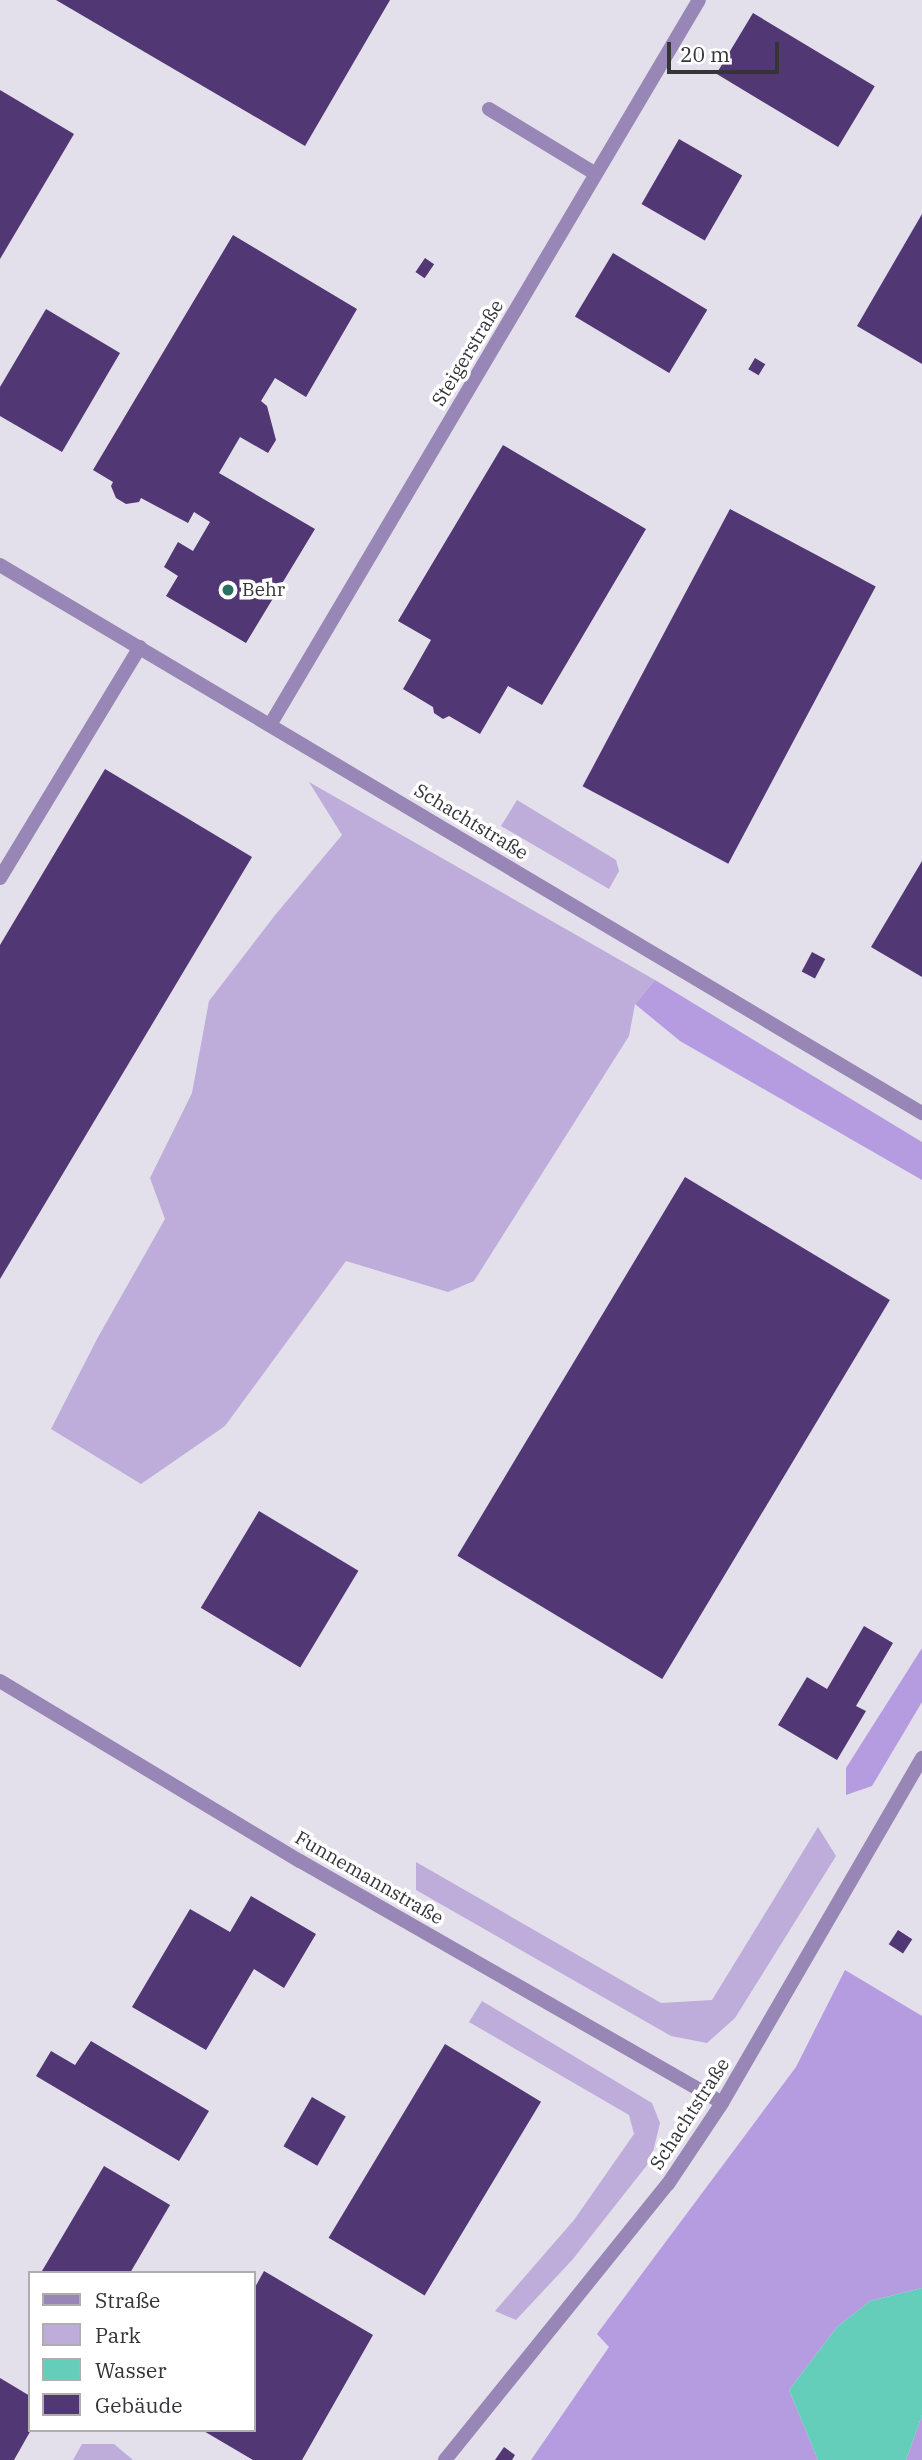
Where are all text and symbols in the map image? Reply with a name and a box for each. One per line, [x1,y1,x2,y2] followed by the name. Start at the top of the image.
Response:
[670,28,782,72] scale bar
[680,40,730,68] text: 20 m
[427,296,509,410] street label: Steigerstraße
[242,579,285,601] place label: Behr
[220,582,236,598] marker: Behr
[410,779,532,865] street label: Schachtstraße
[291,1826,447,1930] street label: Funnemannstraße
[645,2054,735,2174] street label: Schachtstraße
[28,2271,256,2432] legend
[95,2286,160,2314] text: Straße
[95,2321,141,2349] text: Park
[95,2356,166,2384] text: Wasser
[95,2391,183,2419] text: Gebäude

